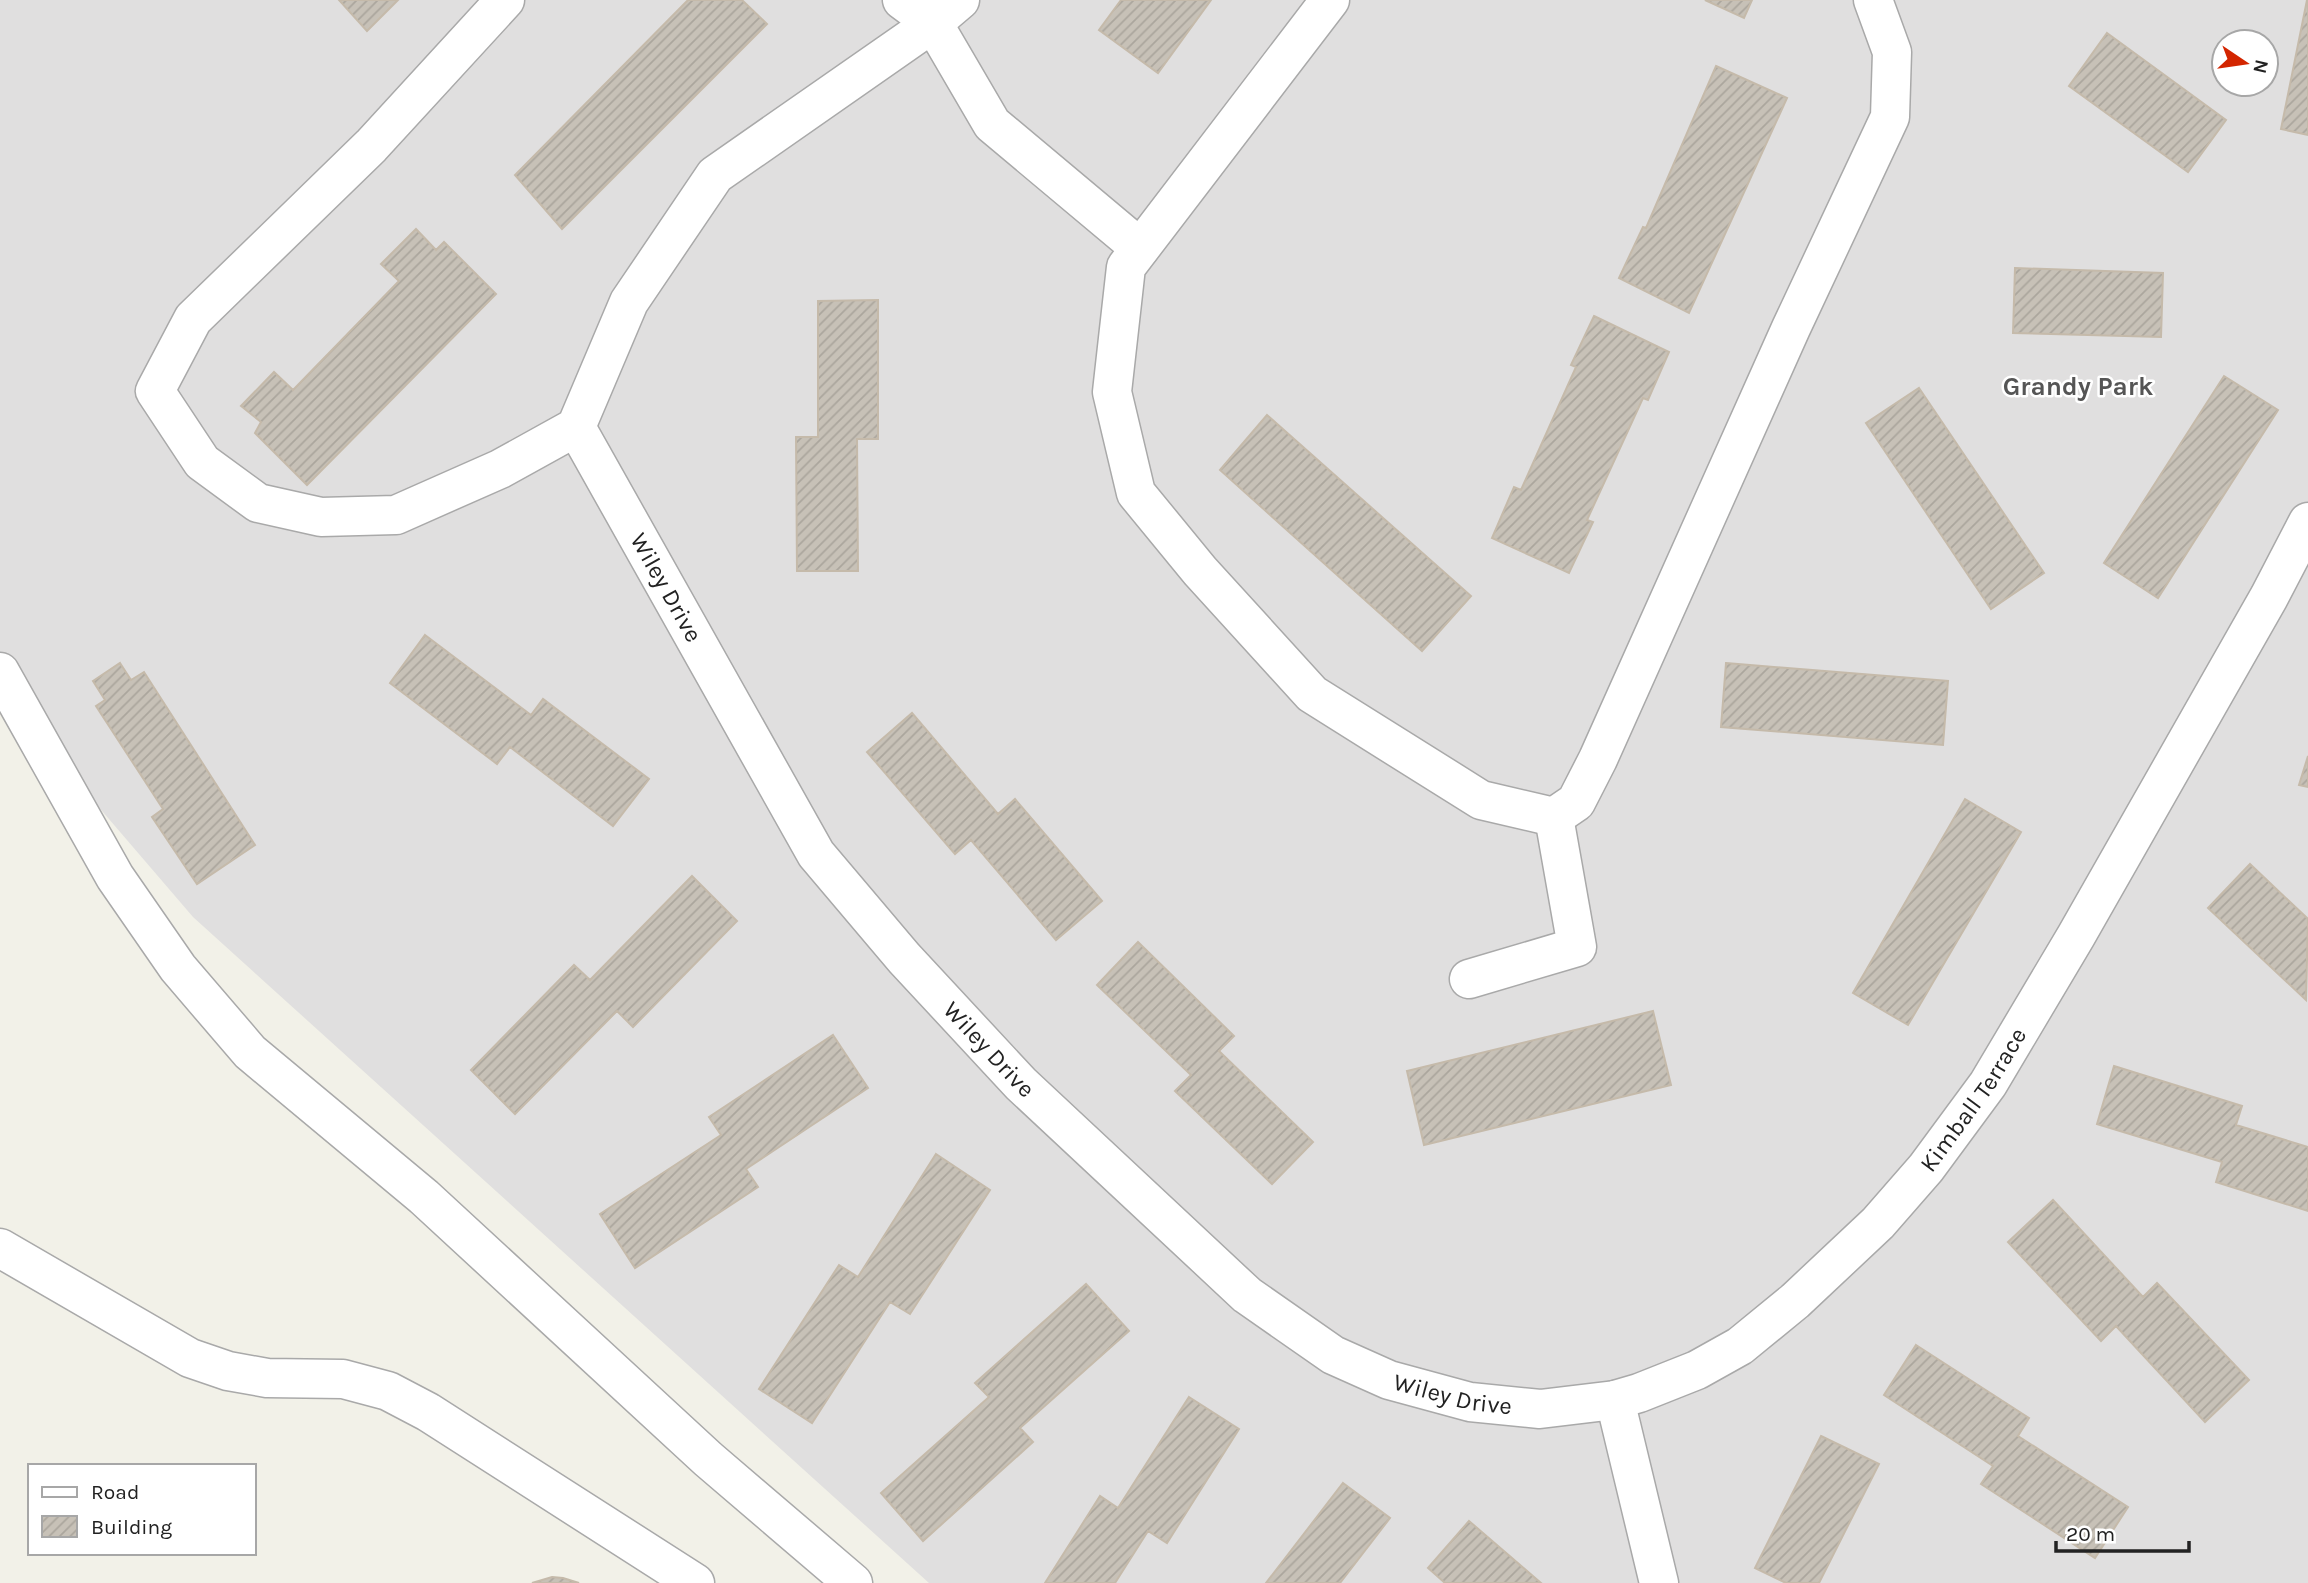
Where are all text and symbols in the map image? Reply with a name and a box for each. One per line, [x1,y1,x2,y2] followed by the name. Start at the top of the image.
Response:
[2210,28,2280,98] north arrow
[2248,57,2273,76] text: N
[2003,371,2153,402] district label: Grandy Park
[624,528,708,647] street label: Wiley Drive
[938,996,1040,1103] street label: Wiley Drive
[1914,1023,2032,1177] street label: Kimball Terrace
[1390,1368,1513,1420] street label: Wiley Drive
[28,1464,256,1555] legend
[91,1480,139,1504] text: Road
[2056,1510,2189,1554] scale bar
[91,1515,172,1539] text: Building
[2066,1522,2115,1546] text: 20 m

